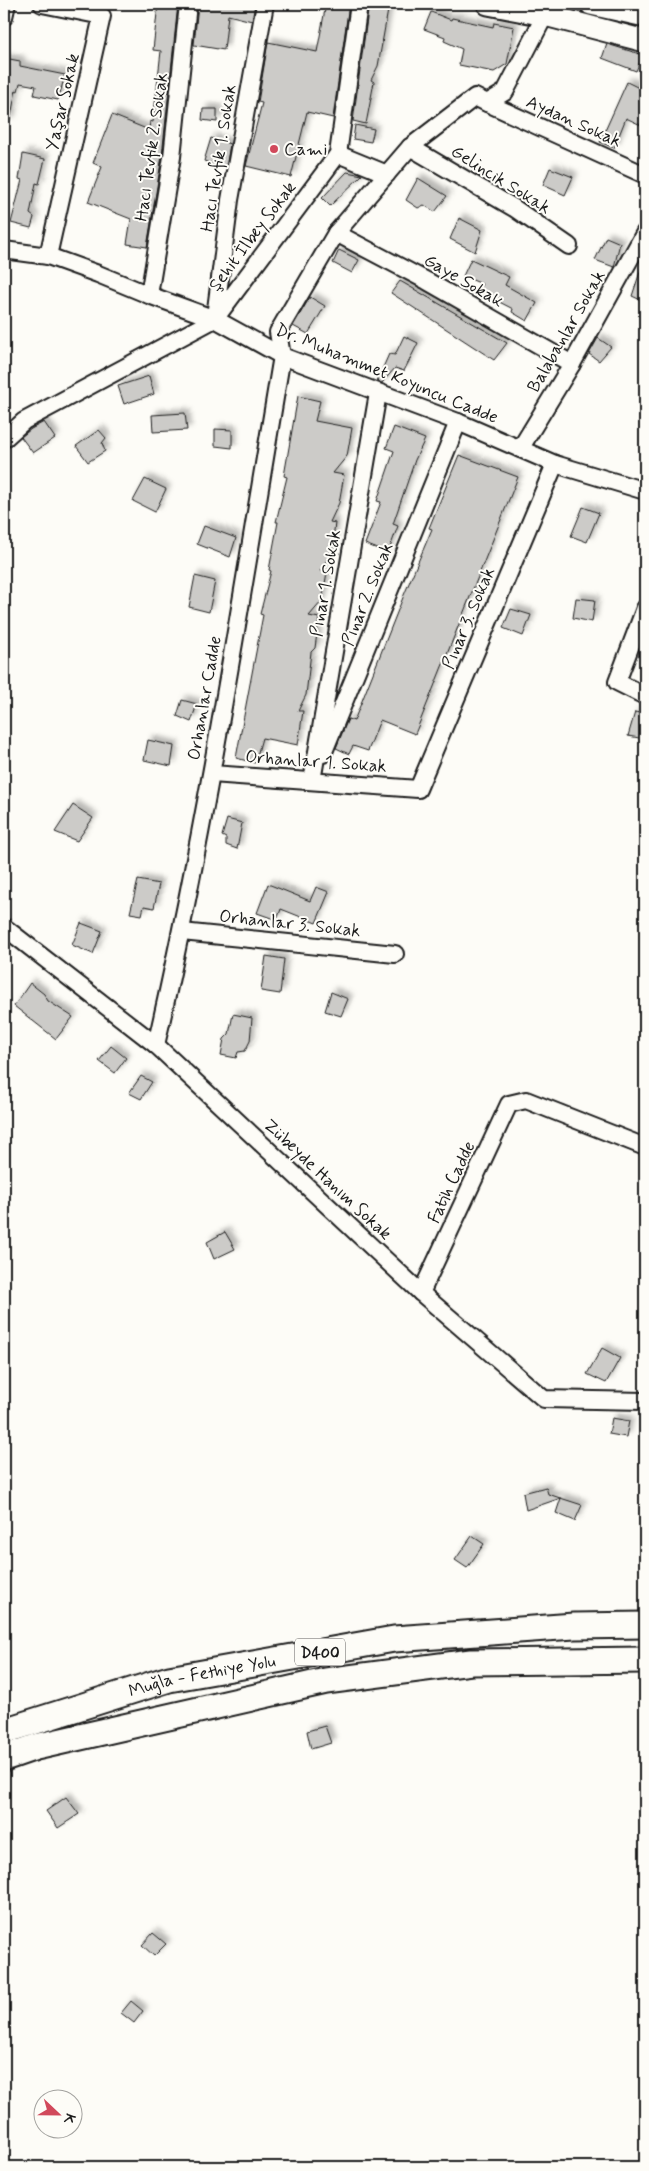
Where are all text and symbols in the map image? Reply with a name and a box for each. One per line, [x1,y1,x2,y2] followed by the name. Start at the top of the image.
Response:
[40,51,86,153] street label: Yaşar Sokak
[130,71,174,223] street label: Hacı Tevfik 2. Sokak
[195,83,242,234] street label: Hacı Tevfik 1. Sokak
[522,90,625,154] street label: Aydan Sokak
[284,138,327,162] place label: Cami
[446,140,555,220] street label: Gelincik Sokak
[268,143,280,155] marker: Cami
[204,177,302,296] street label: Şehit İlbey Sokak
[419,248,508,313] street label: Gaye Sokak
[522,266,612,397] street label: Balabanlar Sokak
[272,318,502,430] street label: Dr. Muhammet Koyuncu Cadde
[305,528,347,639] street label: Pınar 1. Sokak
[336,539,400,650] street label: Pınar 2. Sokak
[437,564,501,673] street label: Pınar 3. Sokak
[182,634,228,762] street label: Orhanlar Cadde
[244,745,388,779] street label: Orhanlar 1. Sokak
[218,905,362,943] street label: Orhanlar 3. Sokak
[258,1114,397,1246] street label: Zübeyde Hanım Sokak
[422,1137,481,1228] street label: Fatih Cadde
[295,1638,345,1665] road number: D400
[126,1649,278,1704] street label: Muğla - Fethiye Yolu
[32,2088,82,2138] north arrow
[59,2111,79,2127] text: K

